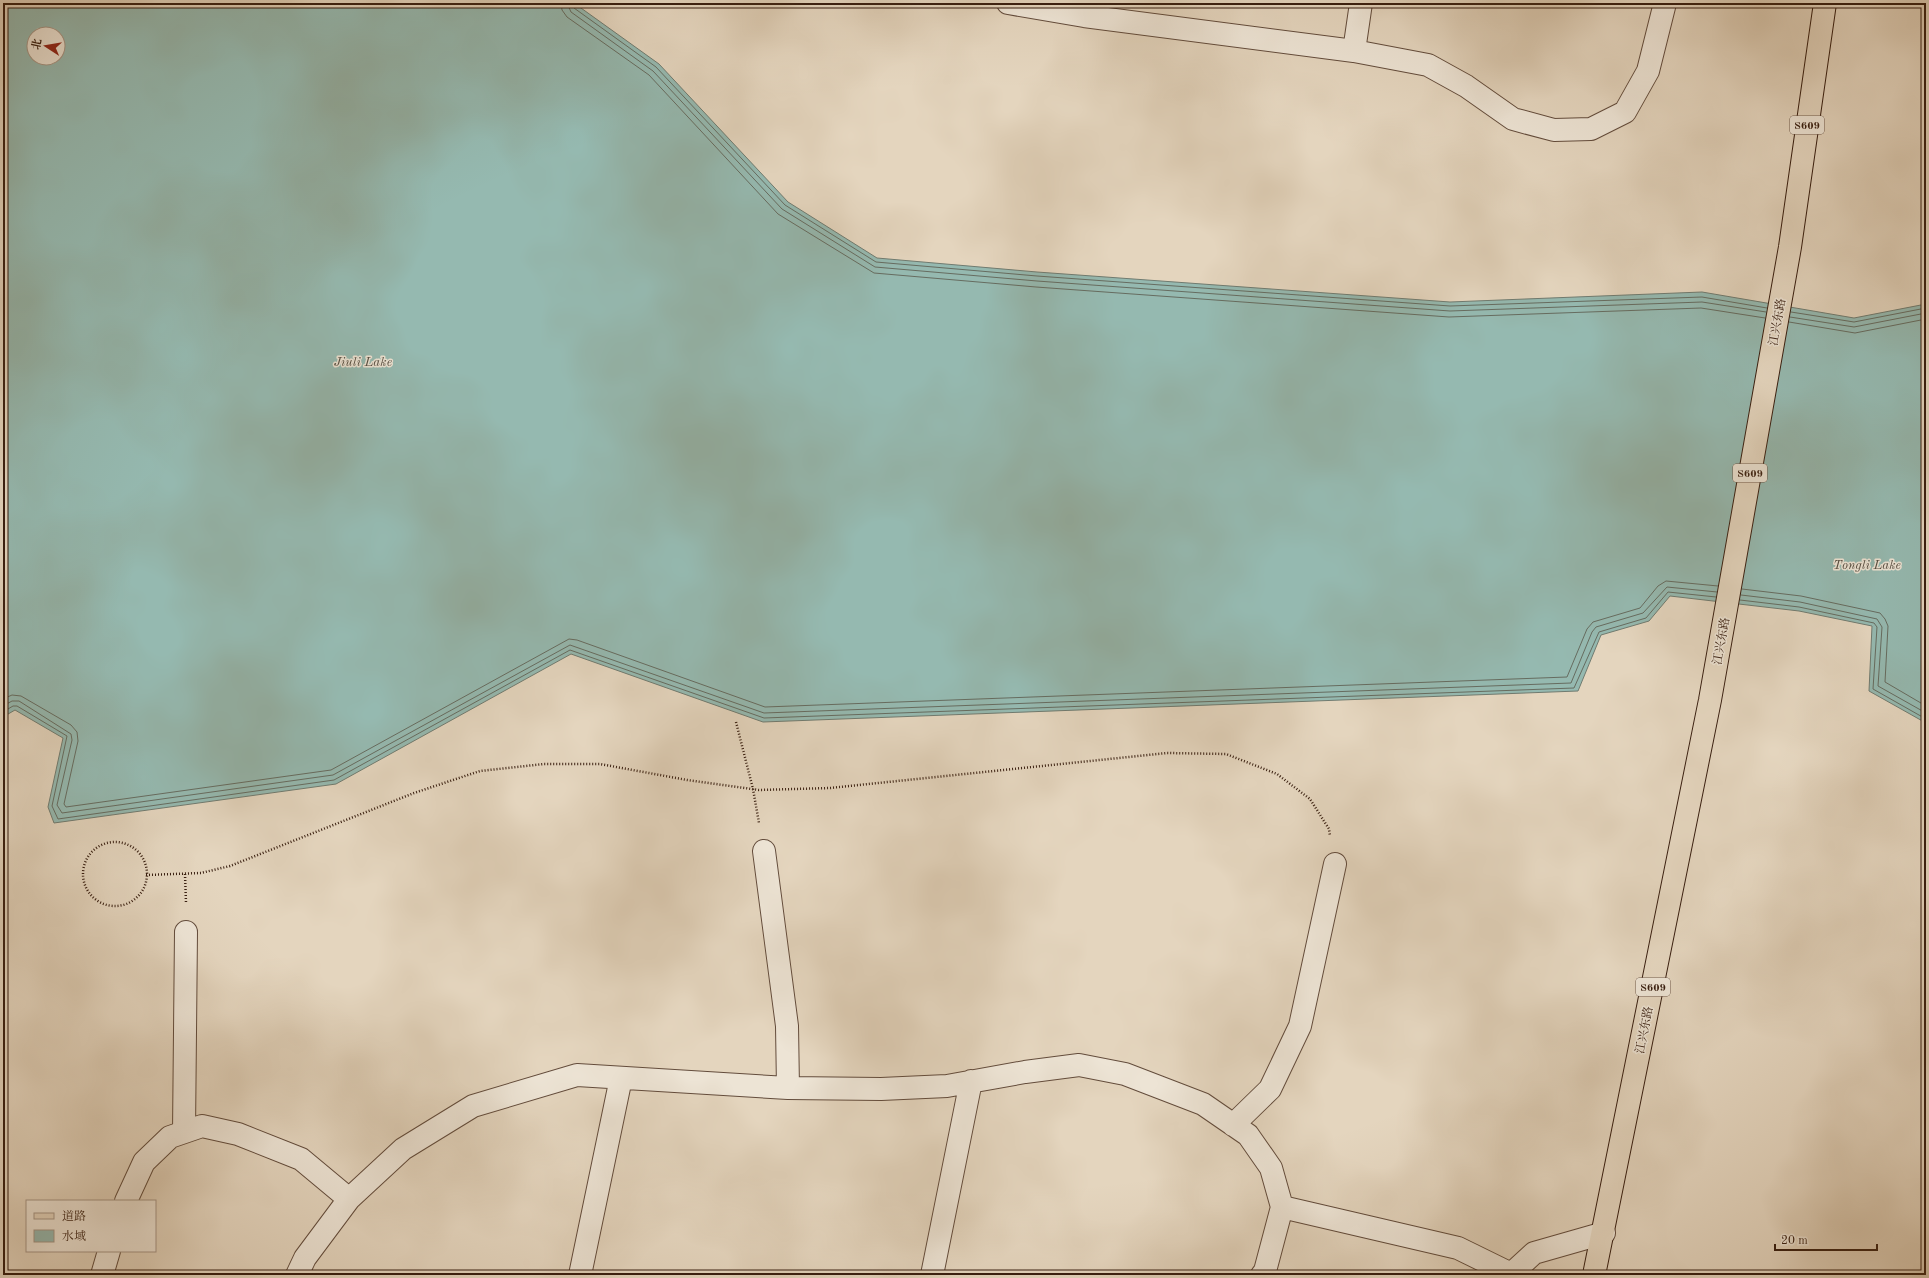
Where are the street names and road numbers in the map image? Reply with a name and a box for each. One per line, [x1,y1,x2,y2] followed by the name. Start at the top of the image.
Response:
[1790,116,1824,134] road number: S609
[1766,297,1788,347] street label: 江兴东路
[1733,464,1767,482] road number: S609
[1710,616,1732,666] street label: 江兴东路
[1636,978,1670,996] road number: S609
[1633,1005,1655,1055] street label: 江兴东路

